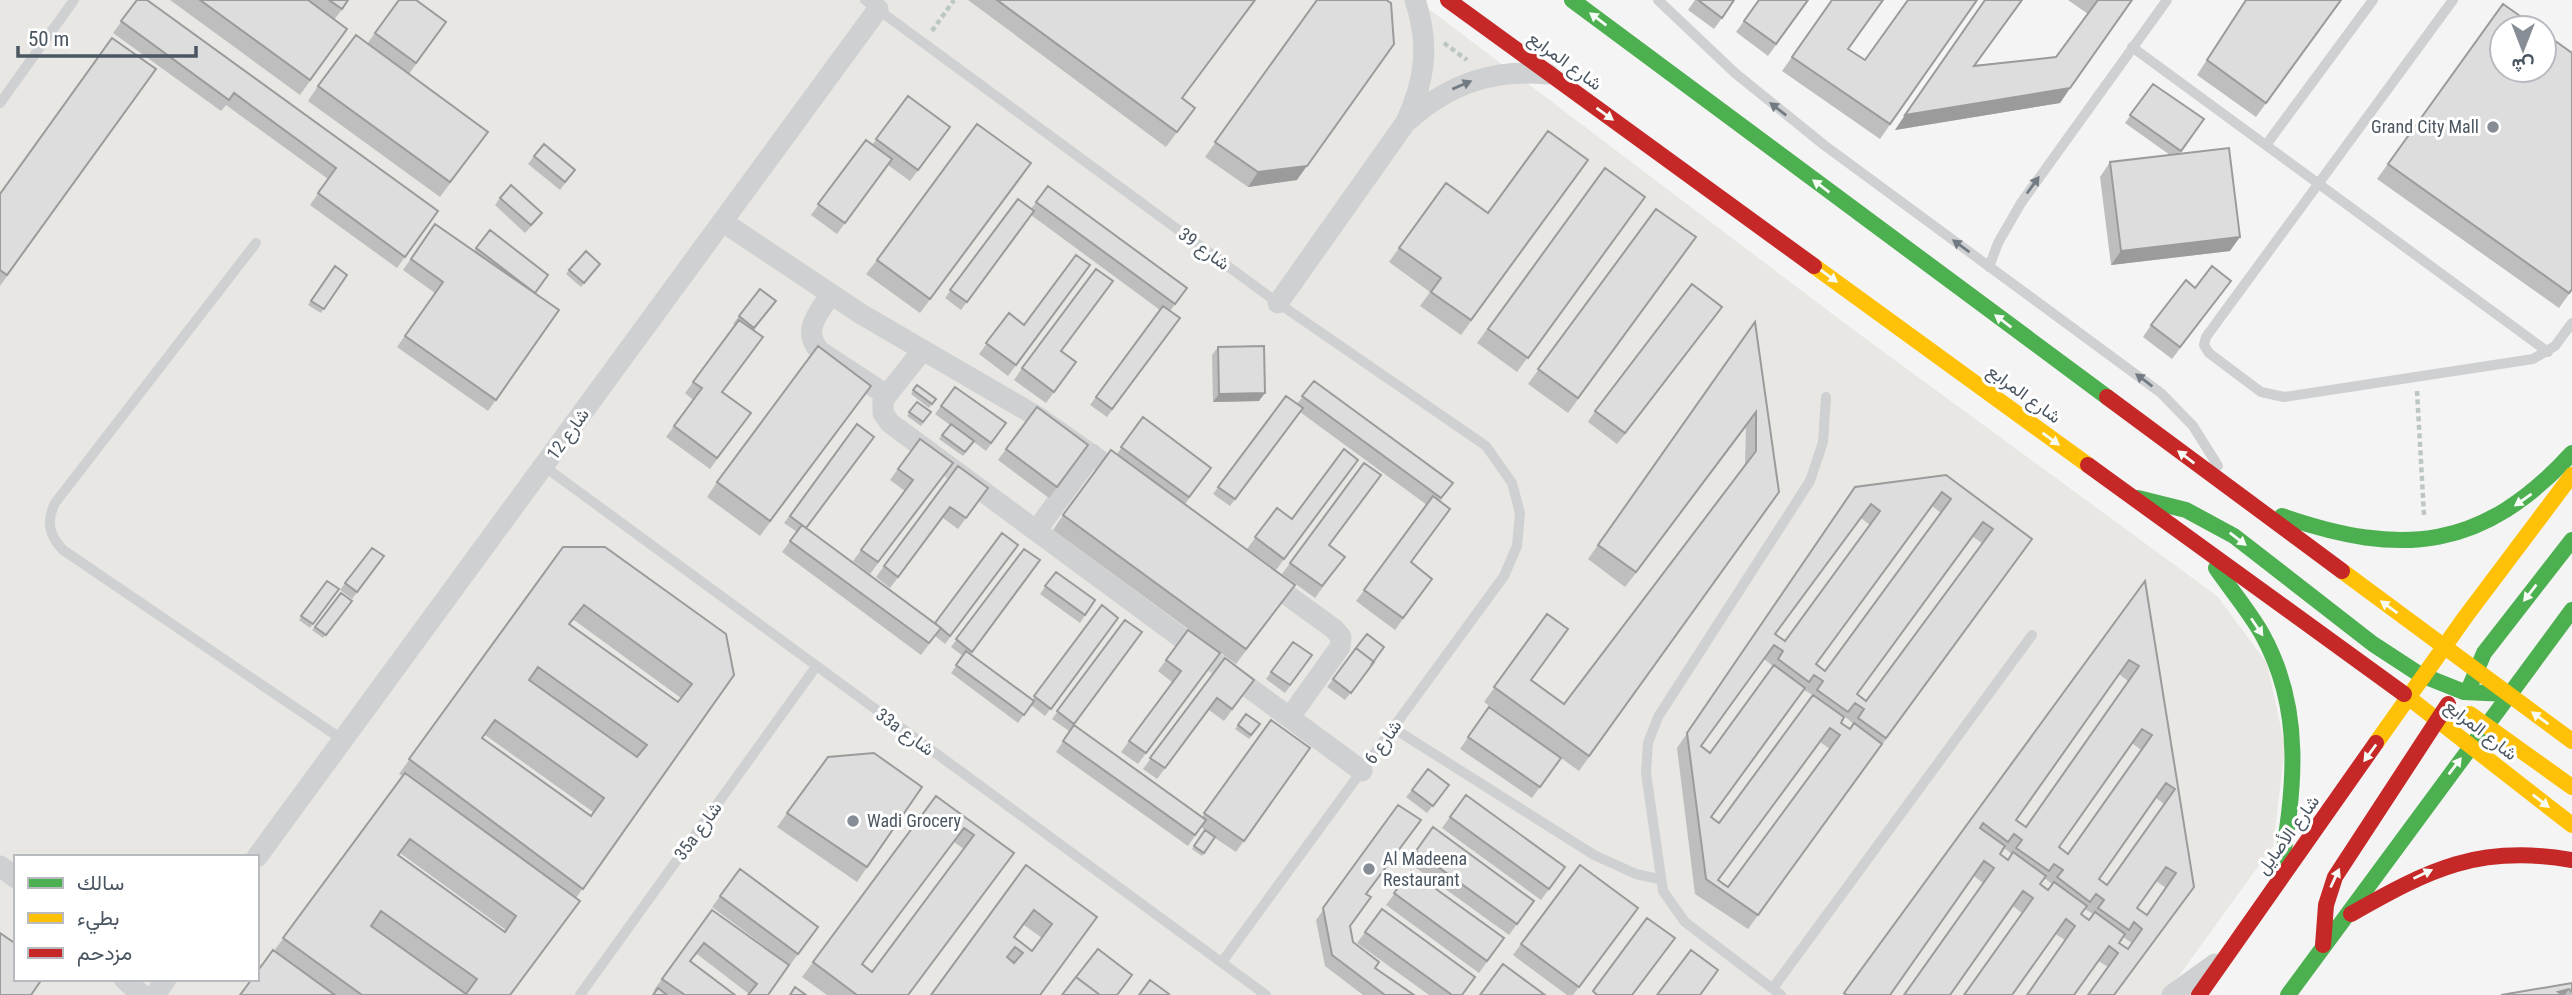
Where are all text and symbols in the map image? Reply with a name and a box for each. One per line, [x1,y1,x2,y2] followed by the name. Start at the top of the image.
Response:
[1589,12,1607,27] one-way arrow
[18,14,196,58] scale bar
[2488,14,2558,84] north arrow
[28,27,69,51] text: 50 m
[1523,27,1606,96] street label: شارع المرابع
[2511,54,2534,77] text: ش
[1452,79,1473,90] one-way arrow
[1770,102,1788,117] one-way arrow
[1596,107,1614,121] one-way arrow
[2371,116,2479,137] place label: Grand City Mall
[2485,119,2501,135] marker: Grand City Mall
[2026,176,2040,194] one-way arrow
[1812,179,1830,193] one-way arrow
[1173,223,1234,276] street label: شارع 39
[1952,239,1970,253] one-way arrow
[1820,269,1838,283] one-way arrow
[1995,314,2013,329] one-way arrow
[1982,360,2065,429] street label: شارع المرابع
[2136,372,2154,387] one-way arrow
[542,404,595,465] street label: شارع 12
[2042,431,2060,446] one-way arrow
[2177,451,2195,465] one-way arrow
[2514,493,2532,507] one-way arrow
[2229,532,2247,546] one-way arrow
[2522,584,2537,602] one-way arrow
[2380,600,2398,614] one-way arrow
[2250,617,2263,637] one-way arrow
[2440,695,2522,766] street label: شارع المرابع
[871,703,938,761] street label: 33a شارع
[2531,711,2549,725] one-way arrow
[1360,716,1407,769] street label: شارع 6
[2363,744,2377,762] one-way arrow
[2448,758,2463,776] one-way arrow
[2252,791,2325,880] street label: شارع الأصايل
[2531,793,2549,808] one-way arrow
[669,798,727,865] street label: 35a شارع
[867,810,962,831] place label: Wadi Grocery
[845,813,861,829] marker: Wadi Grocery
[1383,848,1467,890] place label: Al Madeena Restaurant
[14,855,259,981] legend
[1361,861,1377,877] marker: Al Madeena Restaurant
[2329,868,2341,888] one-way arrow
[2412,868,2433,879] one-way arrow
[77,871,124,895] text: سالك
[77,906,120,935] text: بطيء
[77,941,132,967] text: مزدحم

